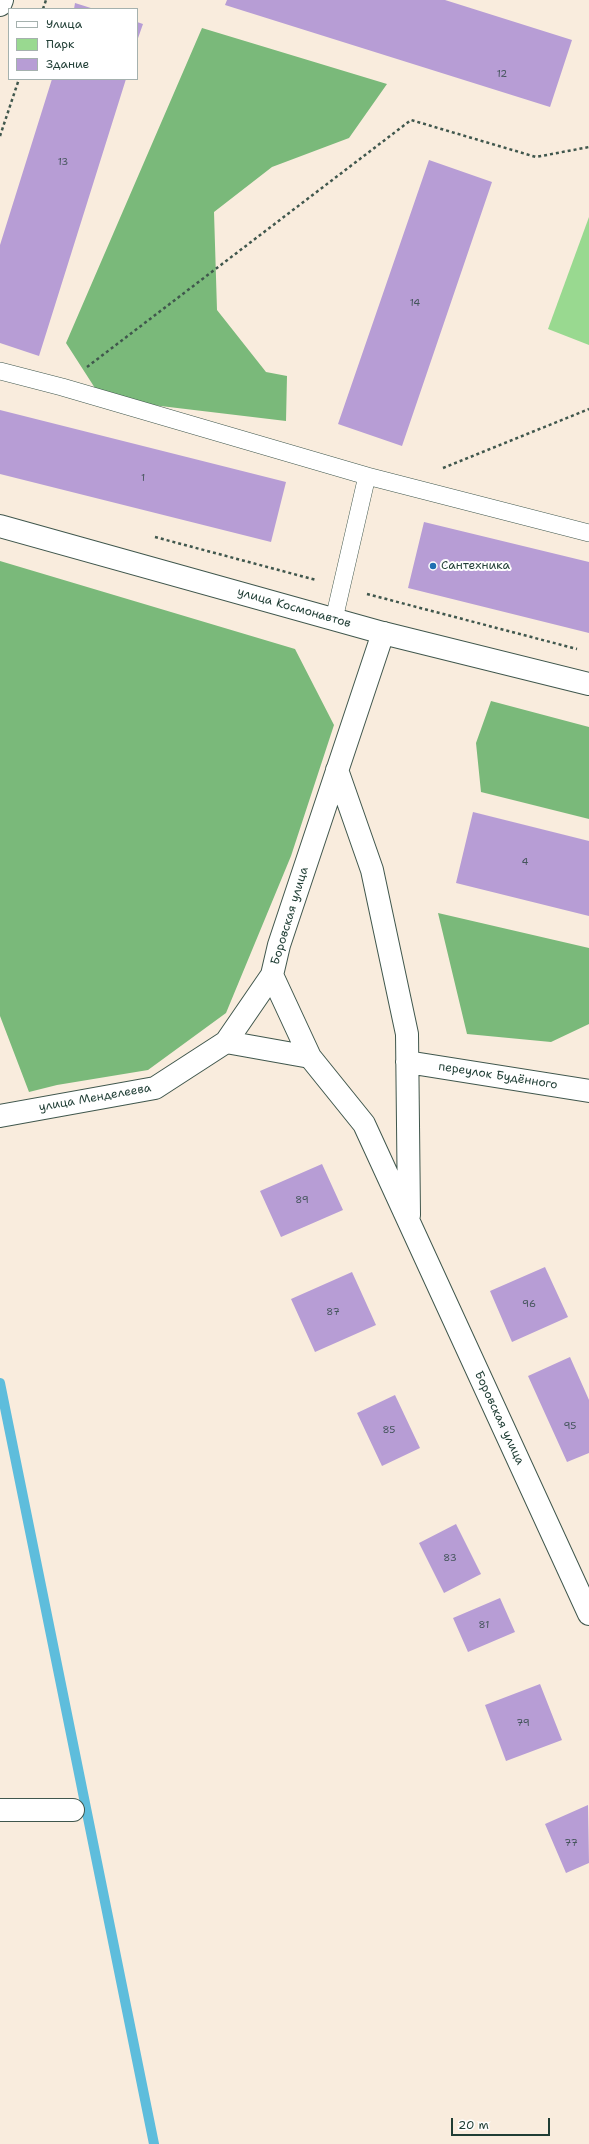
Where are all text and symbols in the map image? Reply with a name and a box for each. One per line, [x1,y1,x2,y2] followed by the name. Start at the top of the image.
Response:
[8,8,138,80] legend
[46,16,82,32] text: Улица
[46,36,74,52] text: Парк
[46,56,89,72] text: Здание
[497,68,507,80] house number: 12
[58,156,68,168] house number: 13
[410,297,420,309] house number: 14
[141,472,145,484] house number: 1
[441,559,510,573] place label: Сантехника
[428,561,438,571] marker: Сантехника
[236,585,352,631] street label: улица Космонавтов
[522,856,528,868] house number: 4
[268,865,312,967] street label: Боровская улица
[437,1059,559,1093] street label: переулок Будённого
[38,1081,152,1115] street label: улица Менделеева
[295,1194,309,1206] house number: 89
[522,1298,536,1310] house number: 96
[326,1306,340,1318] house number: 87
[471,1369,527,1467] street label: Боровская улица
[564,1420,576,1432] house number: 95
[383,1424,395,1436] house number: 85
[443,1552,457,1564] house number: 83
[479,1619,489,1631] house number: 81
[516,1717,530,1729] house number: 79
[564,1837,578,1849] house number: 77
[453,2110,552,2136] scale bar
[458,2117,489,2133] text: 20 m

